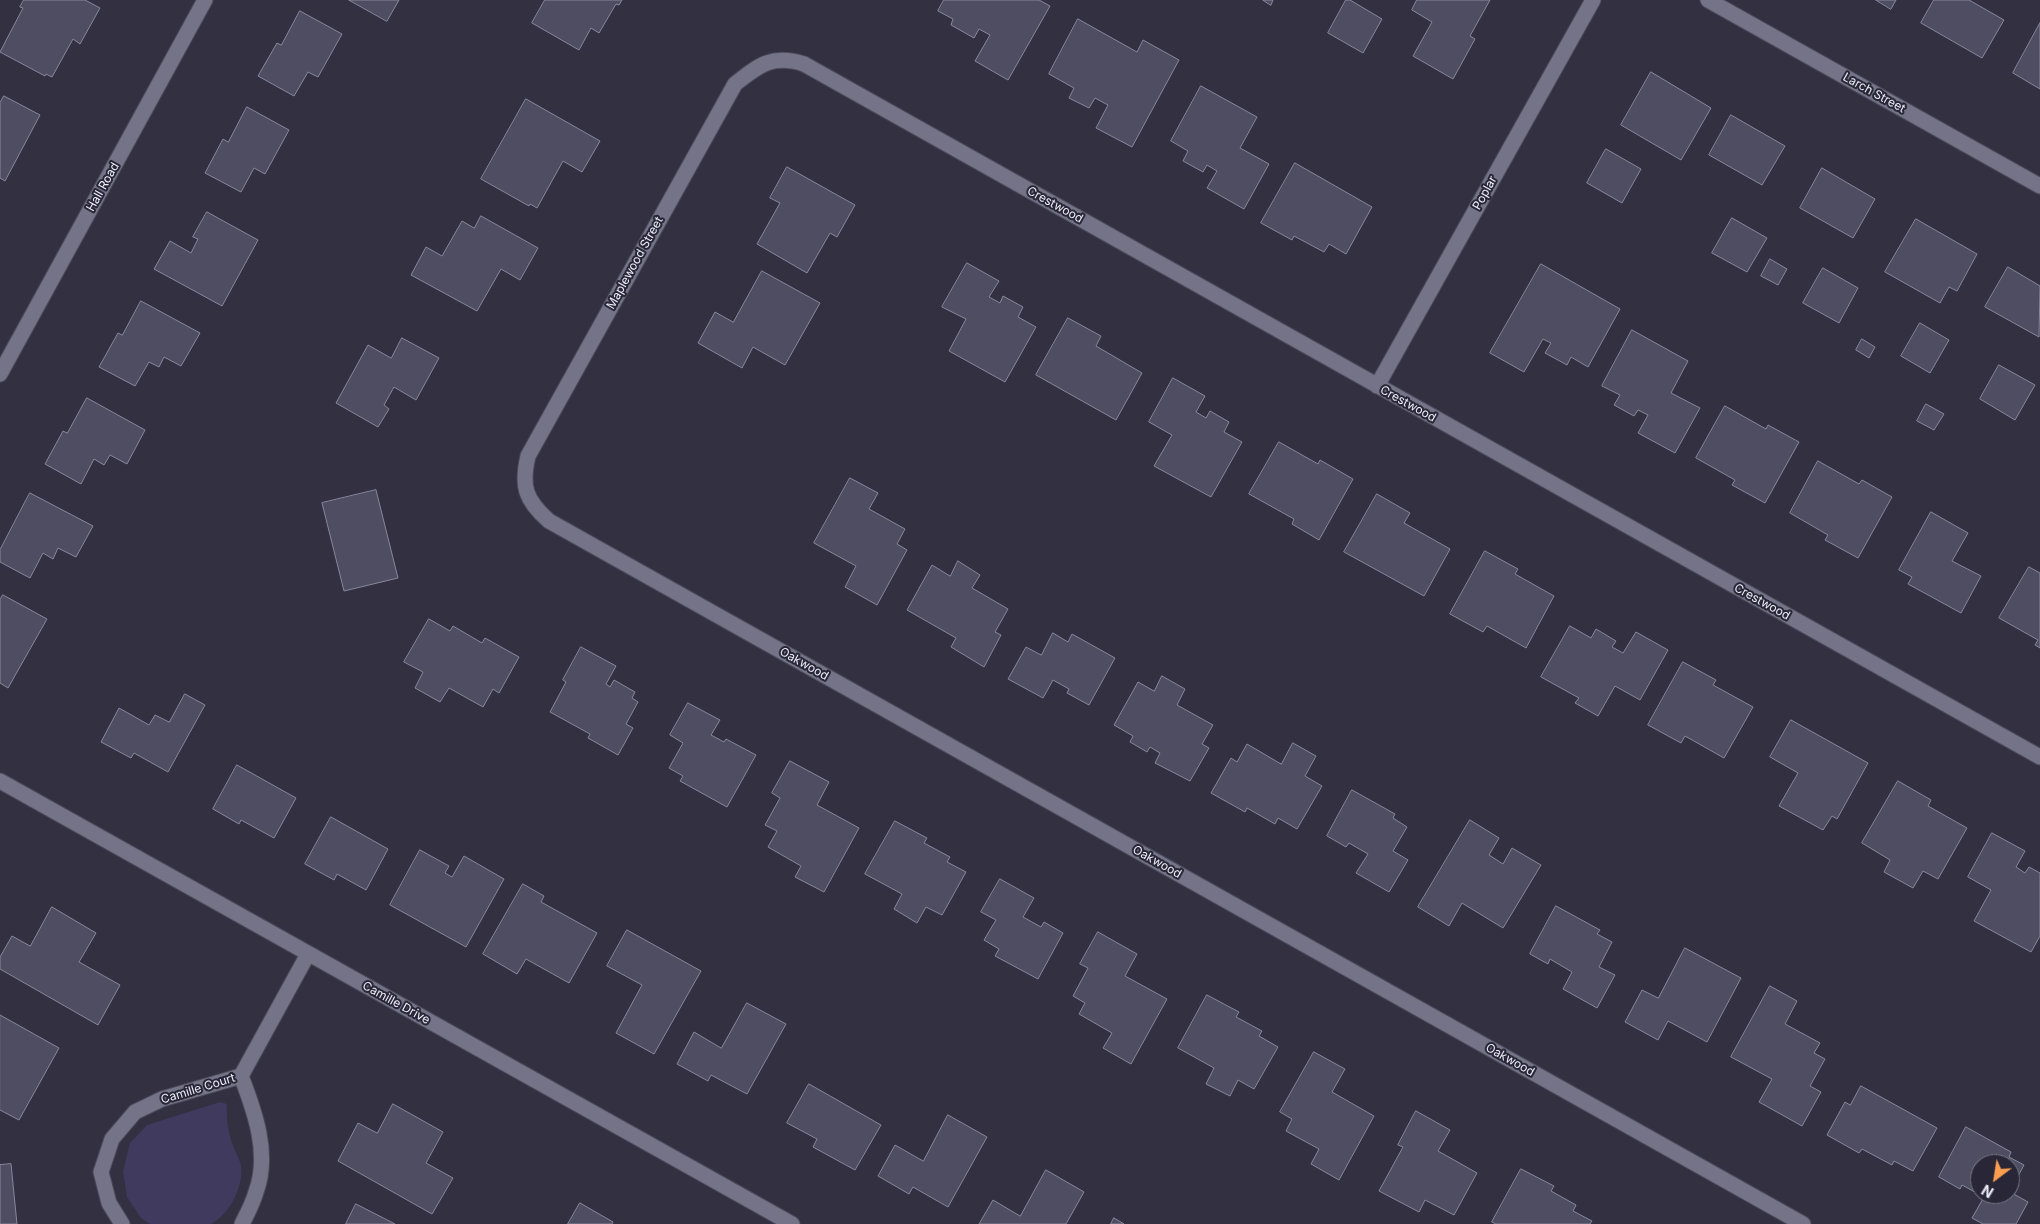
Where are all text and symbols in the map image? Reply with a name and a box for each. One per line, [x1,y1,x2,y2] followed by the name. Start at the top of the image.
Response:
[1840,70,1908,116] street label: Larch Street
[84,160,122,214] street label: Hall Road
[1470,174,1500,212] street label: Poplar
[1024,184,1086,226] street label: Crestwood
[604,214,666,312] street label: Maplewood Street
[1377,383,1439,425] street label: Crestwood
[1731,581,1793,623] street label: Crestwood
[777,645,831,683] street label: Oakwood
[1130,843,1184,881] street label: Oakwood
[360,979,432,1027] street label: Camille Drive
[1483,1041,1537,1079] street label: Oakwood
[159,1071,237,1107] street label: Camille Court
[1970,1154,2020,1204] north arrow
[1979,1181,1996,1201] text: N

